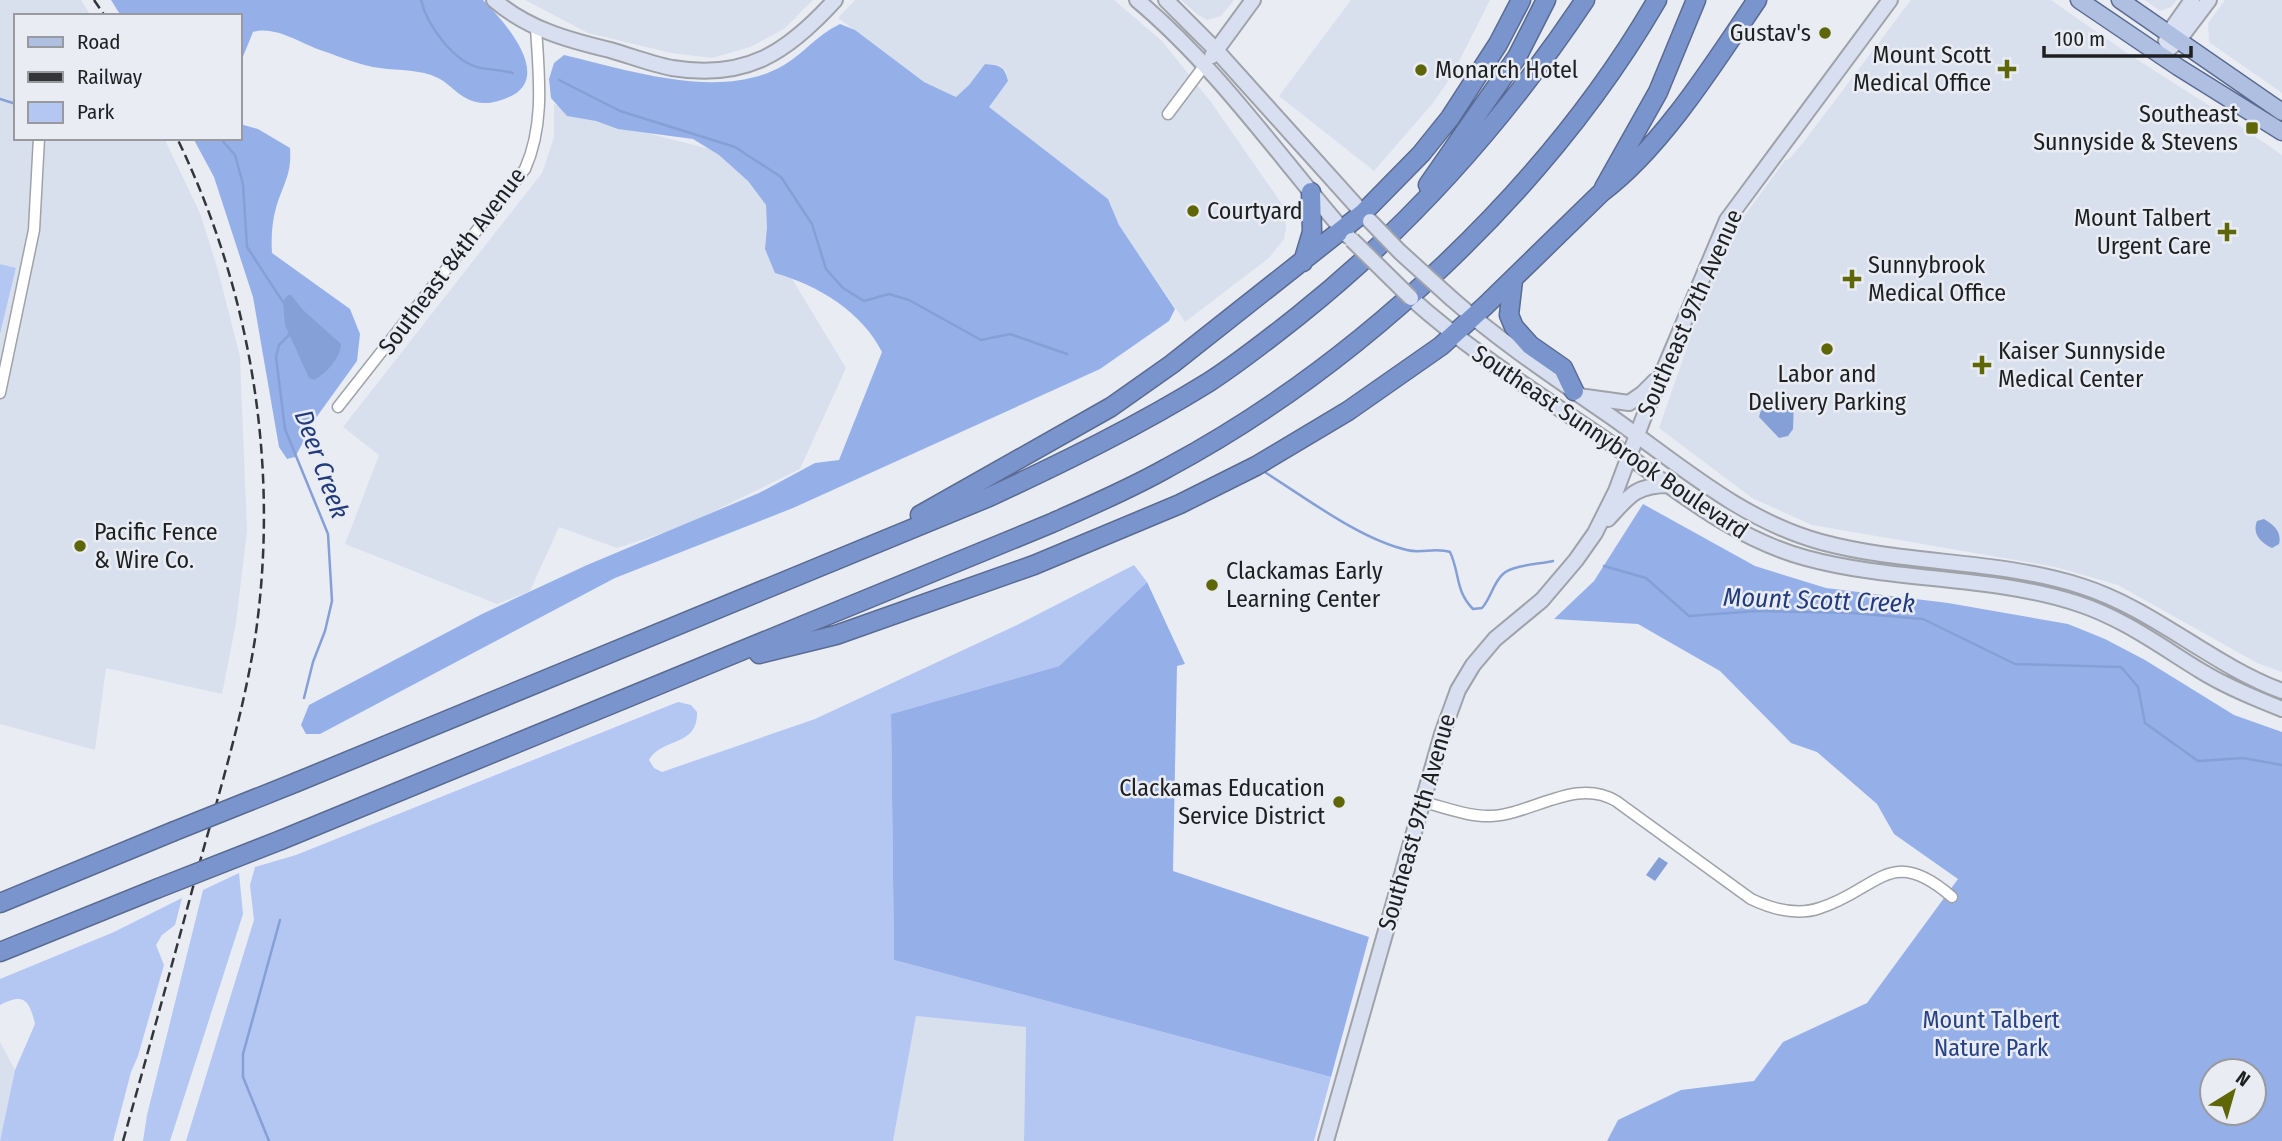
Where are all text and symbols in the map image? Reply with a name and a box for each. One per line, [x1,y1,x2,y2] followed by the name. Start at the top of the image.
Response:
[14,14,242,140] legend
[2044,14,2191,58] scale bar
[1730,19,1811,47] place label: Gustav's
[1817,25,1833,41] marker: Gustav's
[2054,26,2105,52] text: 100 m
[77,29,121,55] text: Road
[1853,41,1991,97] place label: Mount Scott Medical Office
[1435,56,1578,84] place label: Monarch Hotel
[1997,59,2017,79] marker: Mount Scott Medical Office
[1413,62,1429,78] marker: Monarch Hotel
[77,64,143,90] text: Railway
[77,99,115,125] text: Park
[2033,100,2238,156] place label: Southeast Sunnyside & Stevens
[2244,120,2260,136] marker: Southeast Sunnyside & Stevens
[373,162,531,360] street label: Southeast 84th Avenue
[1207,197,1303,225] place label: Courtyard
[1185,203,1201,219] marker: Courtyard
[2074,204,2211,260] place label: Mount Talbert Urgent Care
[1632,205,1748,421] street label: Southeast 97th Avenue
[2217,222,2237,242] marker: Mount Talbert Urgent Care
[1868,251,2006,307] place label: Sunnybrook Medical Office
[1842,269,1862,289] marker: Sunnybrook Medical Office
[1998,337,2166,393] place label: Kaiser Sunnyside Medical Center
[1467,339,1753,545] street label: Southeast Sunnybrook Boulevard
[1819,341,1835,357] marker: Labor and Delivery Parking
[1972,355,1992,375] marker: Kaiser Sunnyside Medical Center
[1748,360,1907,416] place label: Labor and Delivery Parking
[288,406,355,523] water label: Deer Creek
[94,518,218,574] place label: Pacific Fence & Wire Co.
[72,538,88,554] marker: Pacific Fence & Wire Co.
[1226,557,1383,613] place label: Clackamas Early Learning Center
[1204,577,1220,593] marker: Clackamas Early Learning Center
[1723,582,1915,619] water label: Mount Scott Creek
[1373,711,1461,933] street label: Southeast 97th Avenue
[1119,774,1325,830] place label: Clackamas Education Service District
[1331,794,1347,810] marker: Clackamas Education Service District
[1923,1006,2060,1062] park label: Mount Talbert Nature Park
[2198,1057,2268,1127] north arrow
[2231,1066,2254,1091] text: N

